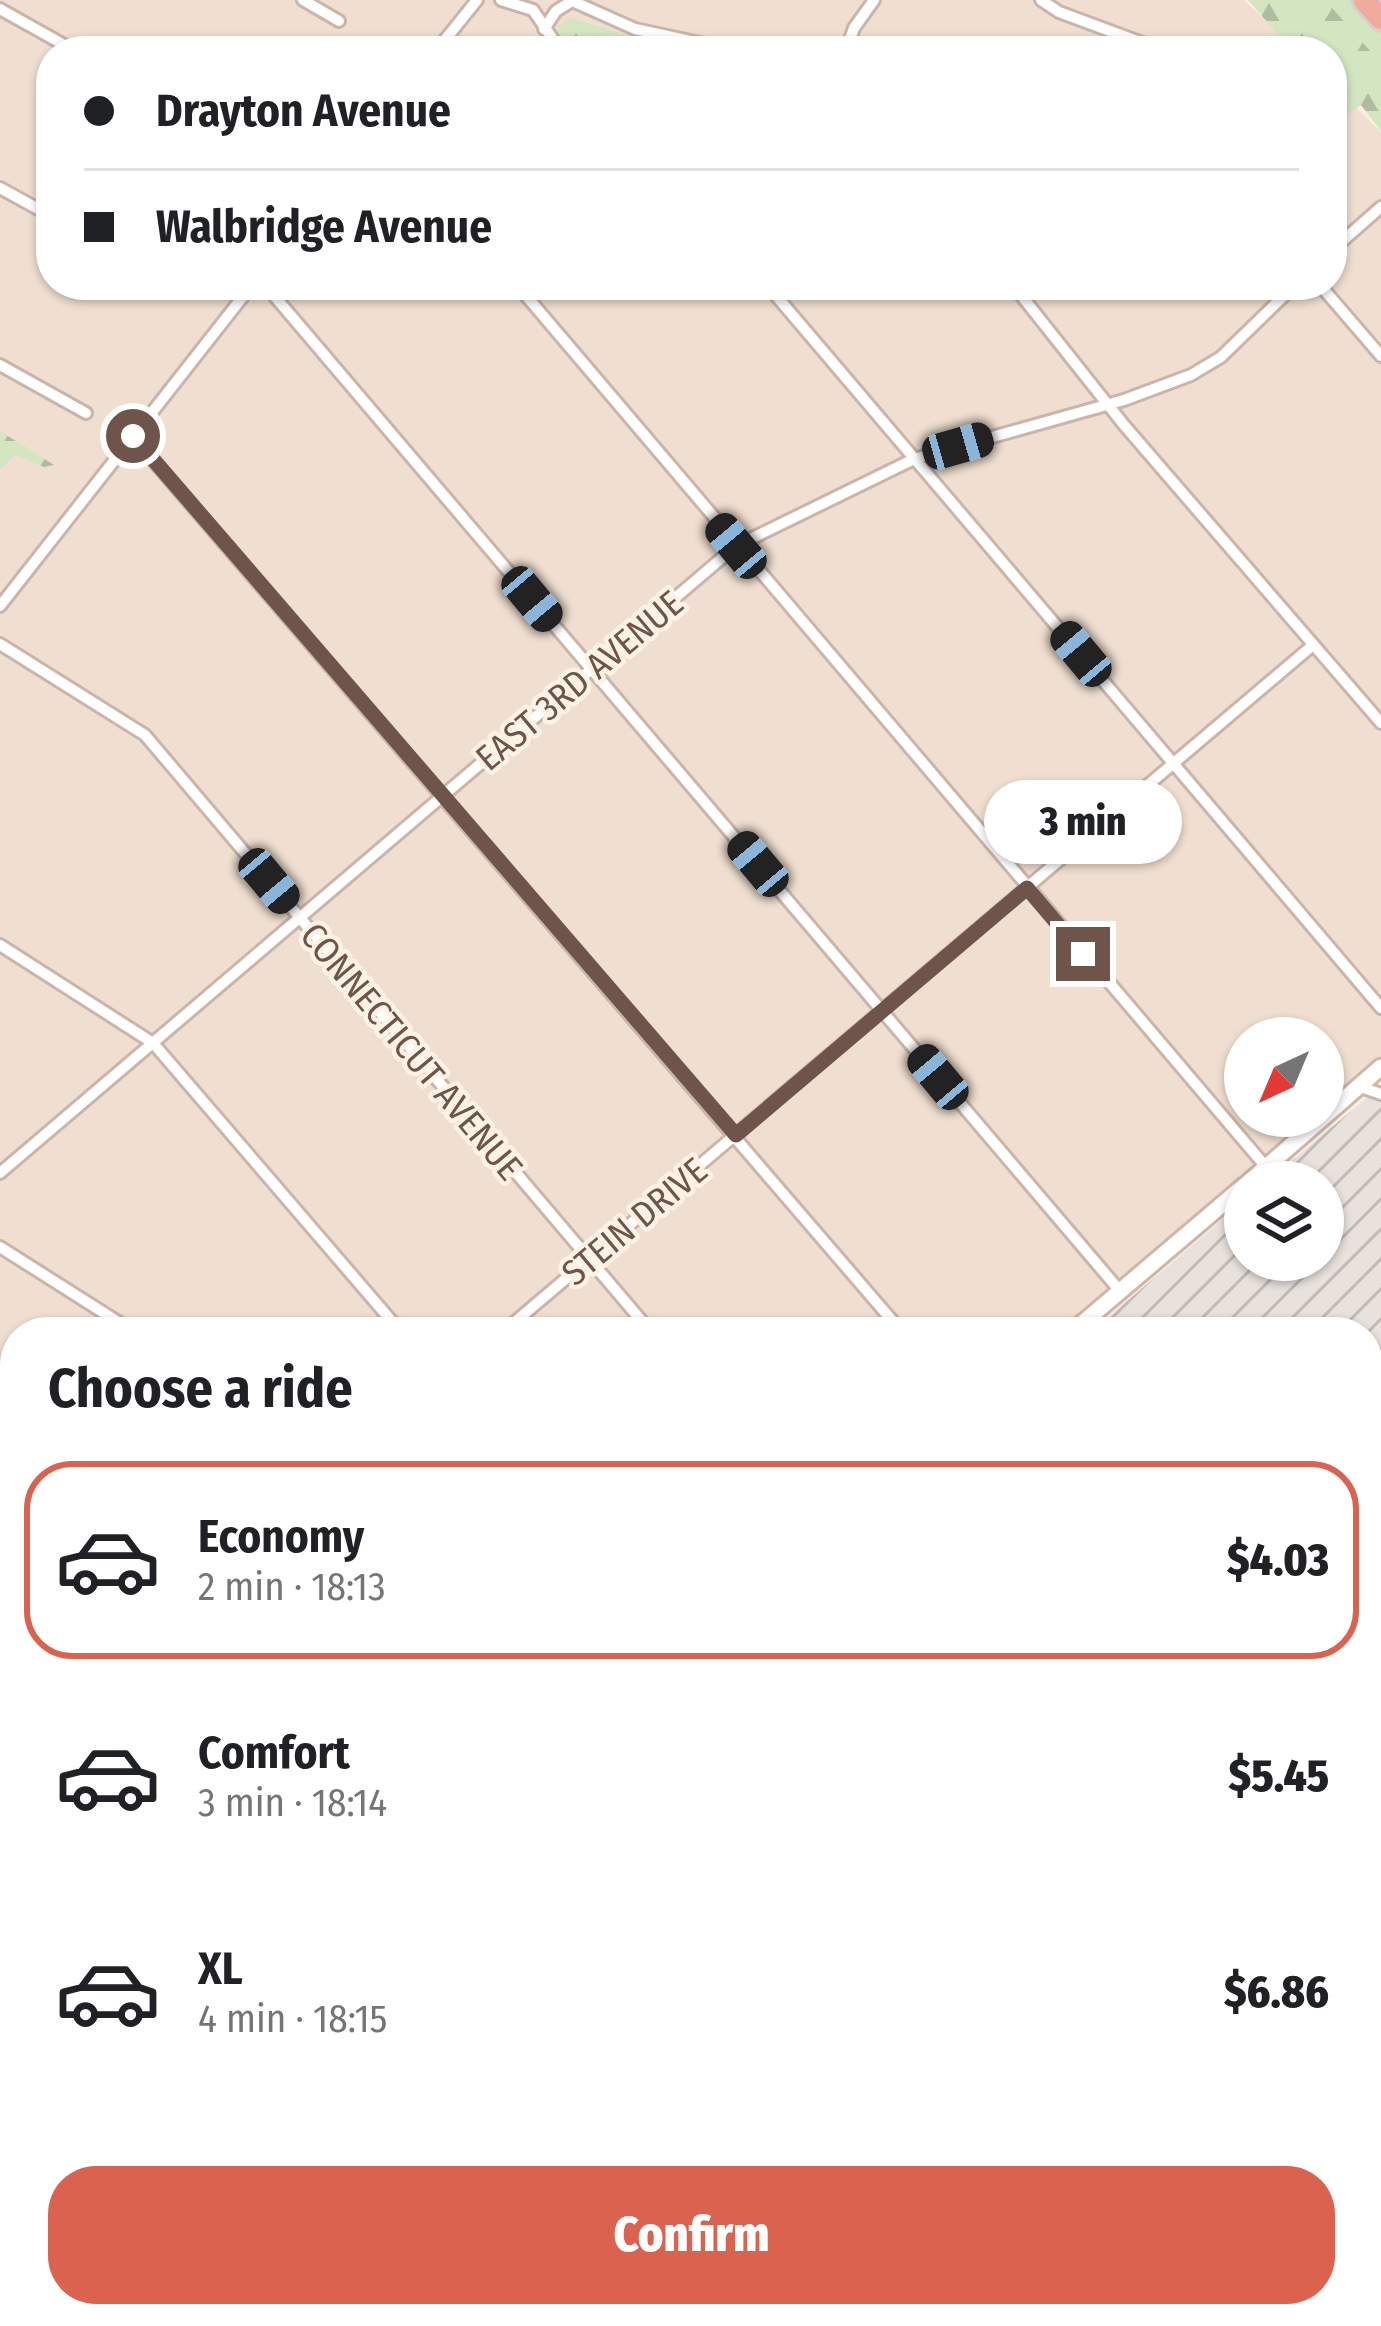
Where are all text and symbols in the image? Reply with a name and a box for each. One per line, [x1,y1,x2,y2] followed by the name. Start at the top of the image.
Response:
[156,84,451,138] text: Drayton Avenue
[156,200,492,254] text: Walbridge Avenue
[106,409,160,463] route start
[918,419,998,473] car
[699,507,773,585] car
[495,560,569,638] car
[467,581,692,780] street label: EAST 3RD AVENUE
[1044,615,1118,693] car
[984,780,1182,864] callout: 3 min
[1040,799,1126,845] text: 3 min
[721,825,795,903] car
[232,842,306,920] car
[291,914,532,1189] street label: CONNECTICUT AVENUE
[1056,927,1110,981] route end
[1224,1017,1344,1137] north arrow
[1224,1017,1344,1281] map controls
[901,1038,975,1116] car
[553,1148,716,1295] street label: STEIN DRIVE
[1224,1161,1344,1281] button: layers
[48,1357,353,1421] text: Choose a ride
[54,1506,162,1614] icon: car
[198,1510,364,1564] text: Economy
[1227,1533,1329,1587] text: $4.03
[198,1564,386,1610] text: 2 min · 18:13
[54,1722,162,1830] icon: car
[198,1726,350,1780] text: Comfort
[1229,1749,1329,1803] text: $5.45
[198,1780,387,1826] text: 3 min · 18:14
[54,1938,162,2046] icon: car
[198,1942,243,1996] text: XL
[1224,1965,1329,2019] text: $6.86
[198,1996,388,2042] text: 4 min · 18:15
[48,2166,1335,2304] button: Confirm

